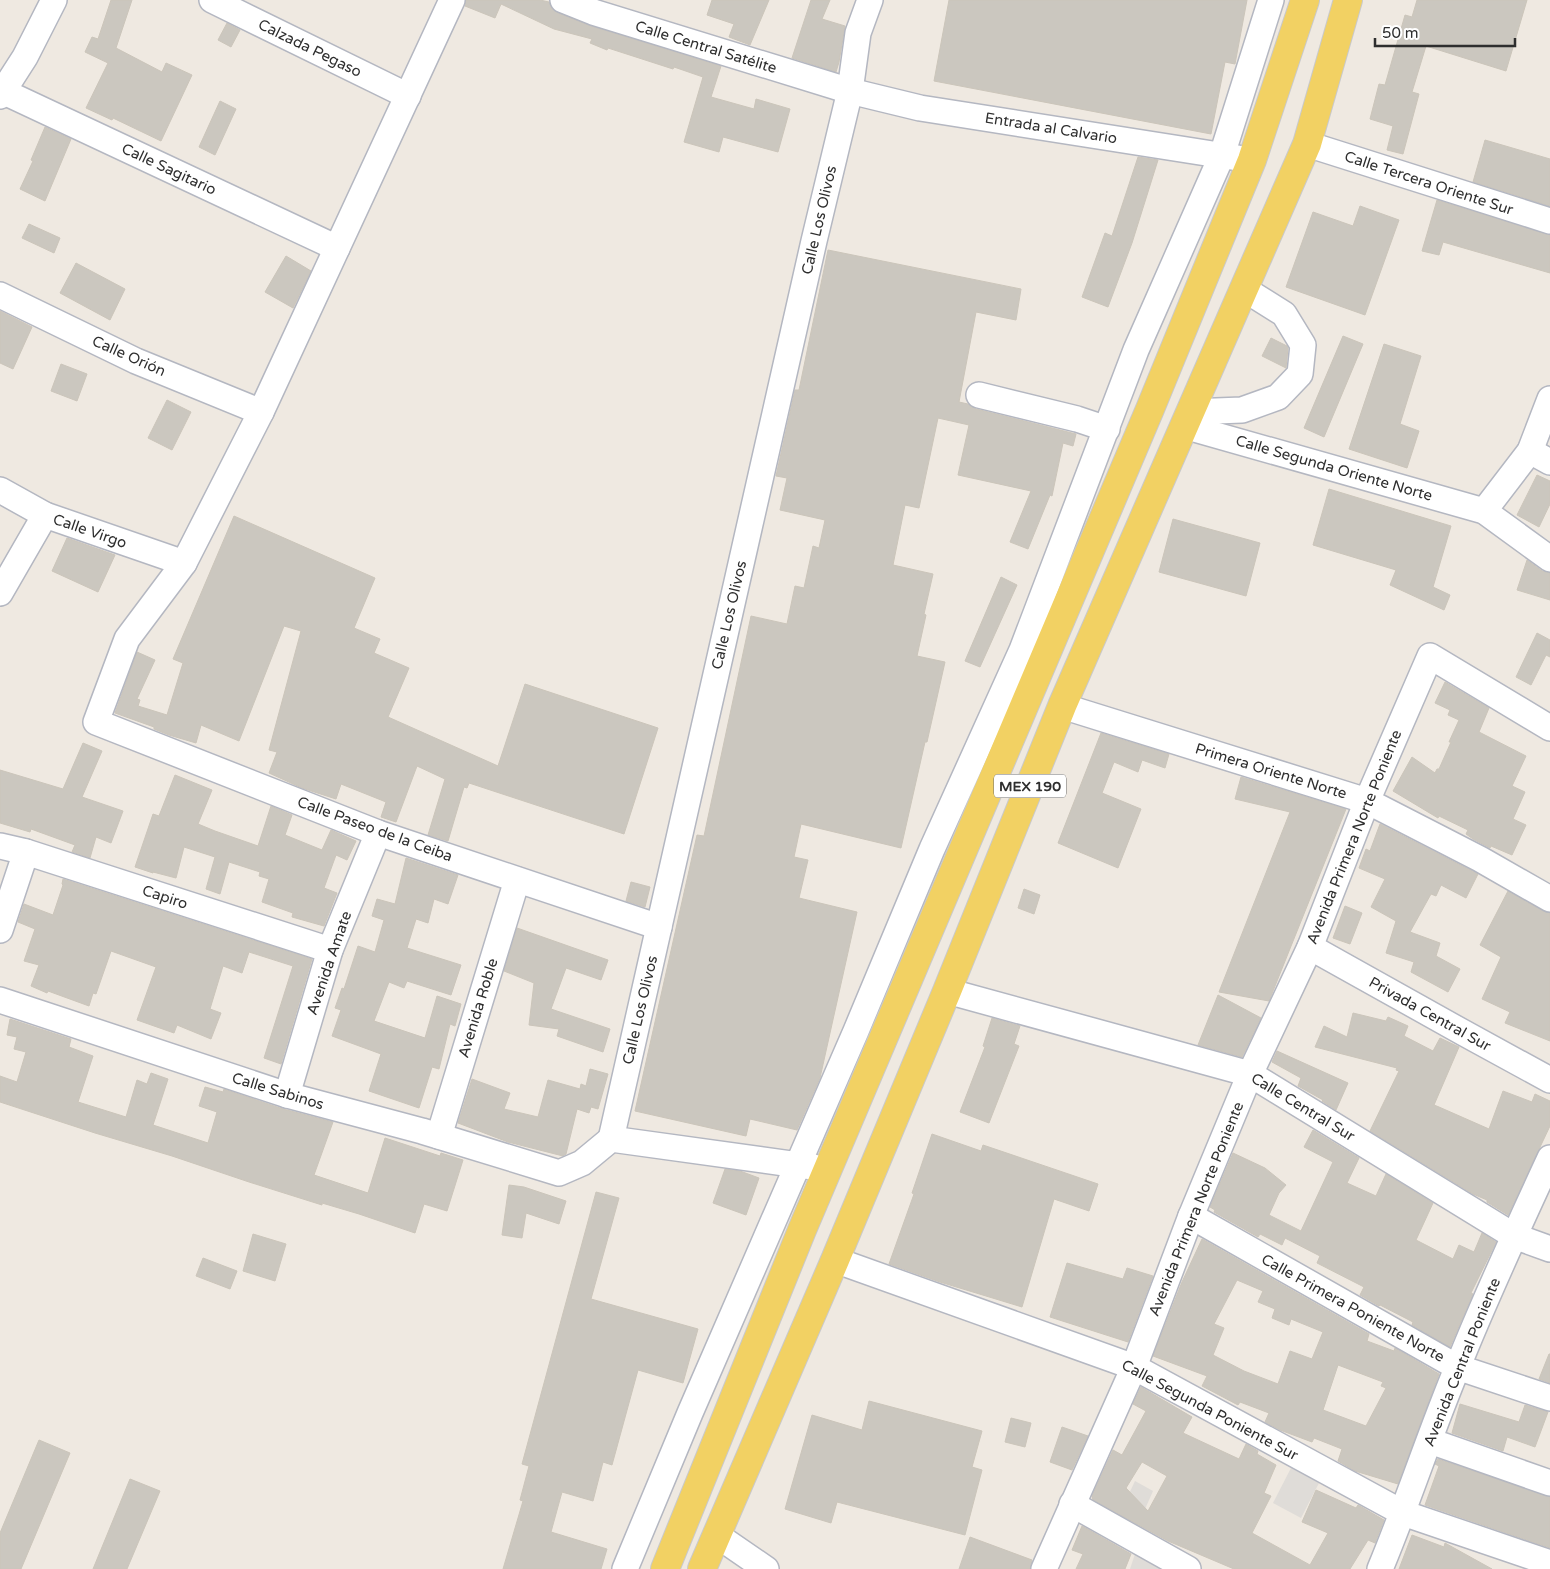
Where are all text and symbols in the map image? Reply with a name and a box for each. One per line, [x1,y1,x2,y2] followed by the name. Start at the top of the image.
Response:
[255,15,365,81] street label: Calzada Pegaso
[1375,15,1515,47] scale bar
[633,17,779,77] street label: Calle Central Satélite
[1382,24,1419,42] text: 50 m
[984,109,1118,147] street label: Entrada al Calvario
[119,139,219,199] street label: Calle Sagitario
[1342,147,1516,219] street label: Calle Tercera Oriente Sur
[798,164,840,276] street label: Calle Los Olivos
[89,332,169,380] street label: Calle Orión
[1234,431,1434,505] street label: Calle Segunda Oriente Norte
[51,510,129,552] street label: Calle Virgo
[708,559,750,671] street label: Calle Los Olivos
[1303,727,1405,947] street label: Avenida Primera Norte Poniente
[1193,739,1349,803] street label: Primera Oriente Norte
[994,774,1066,798] road number: MEX 190
[295,793,455,865] street label: Calle Paseo de la Ceiba
[140,881,190,913] street label: Capiro
[303,909,355,1017] street label: Avenida Amate
[619,954,661,1066] street label: Calle Los Olivos
[454,956,502,1060] street label: Avenida Roble
[1366,973,1494,1055] street label: Privada Central Sur
[230,1068,326,1114] street label: Calle Sabinos
[1248,1069,1358,1145] street label: Calle Central Sur
[1145,1099,1247,1319] street label: Avenida Primera Norte Poniente
[1258,1250,1448,1366] street label: Calle Primera Poniente Norte
[1420,1275,1504,1449] street label: Avenida Central Poniente
[1119,1356,1302,1464] street label: Calle Segunda Poniente Sur

